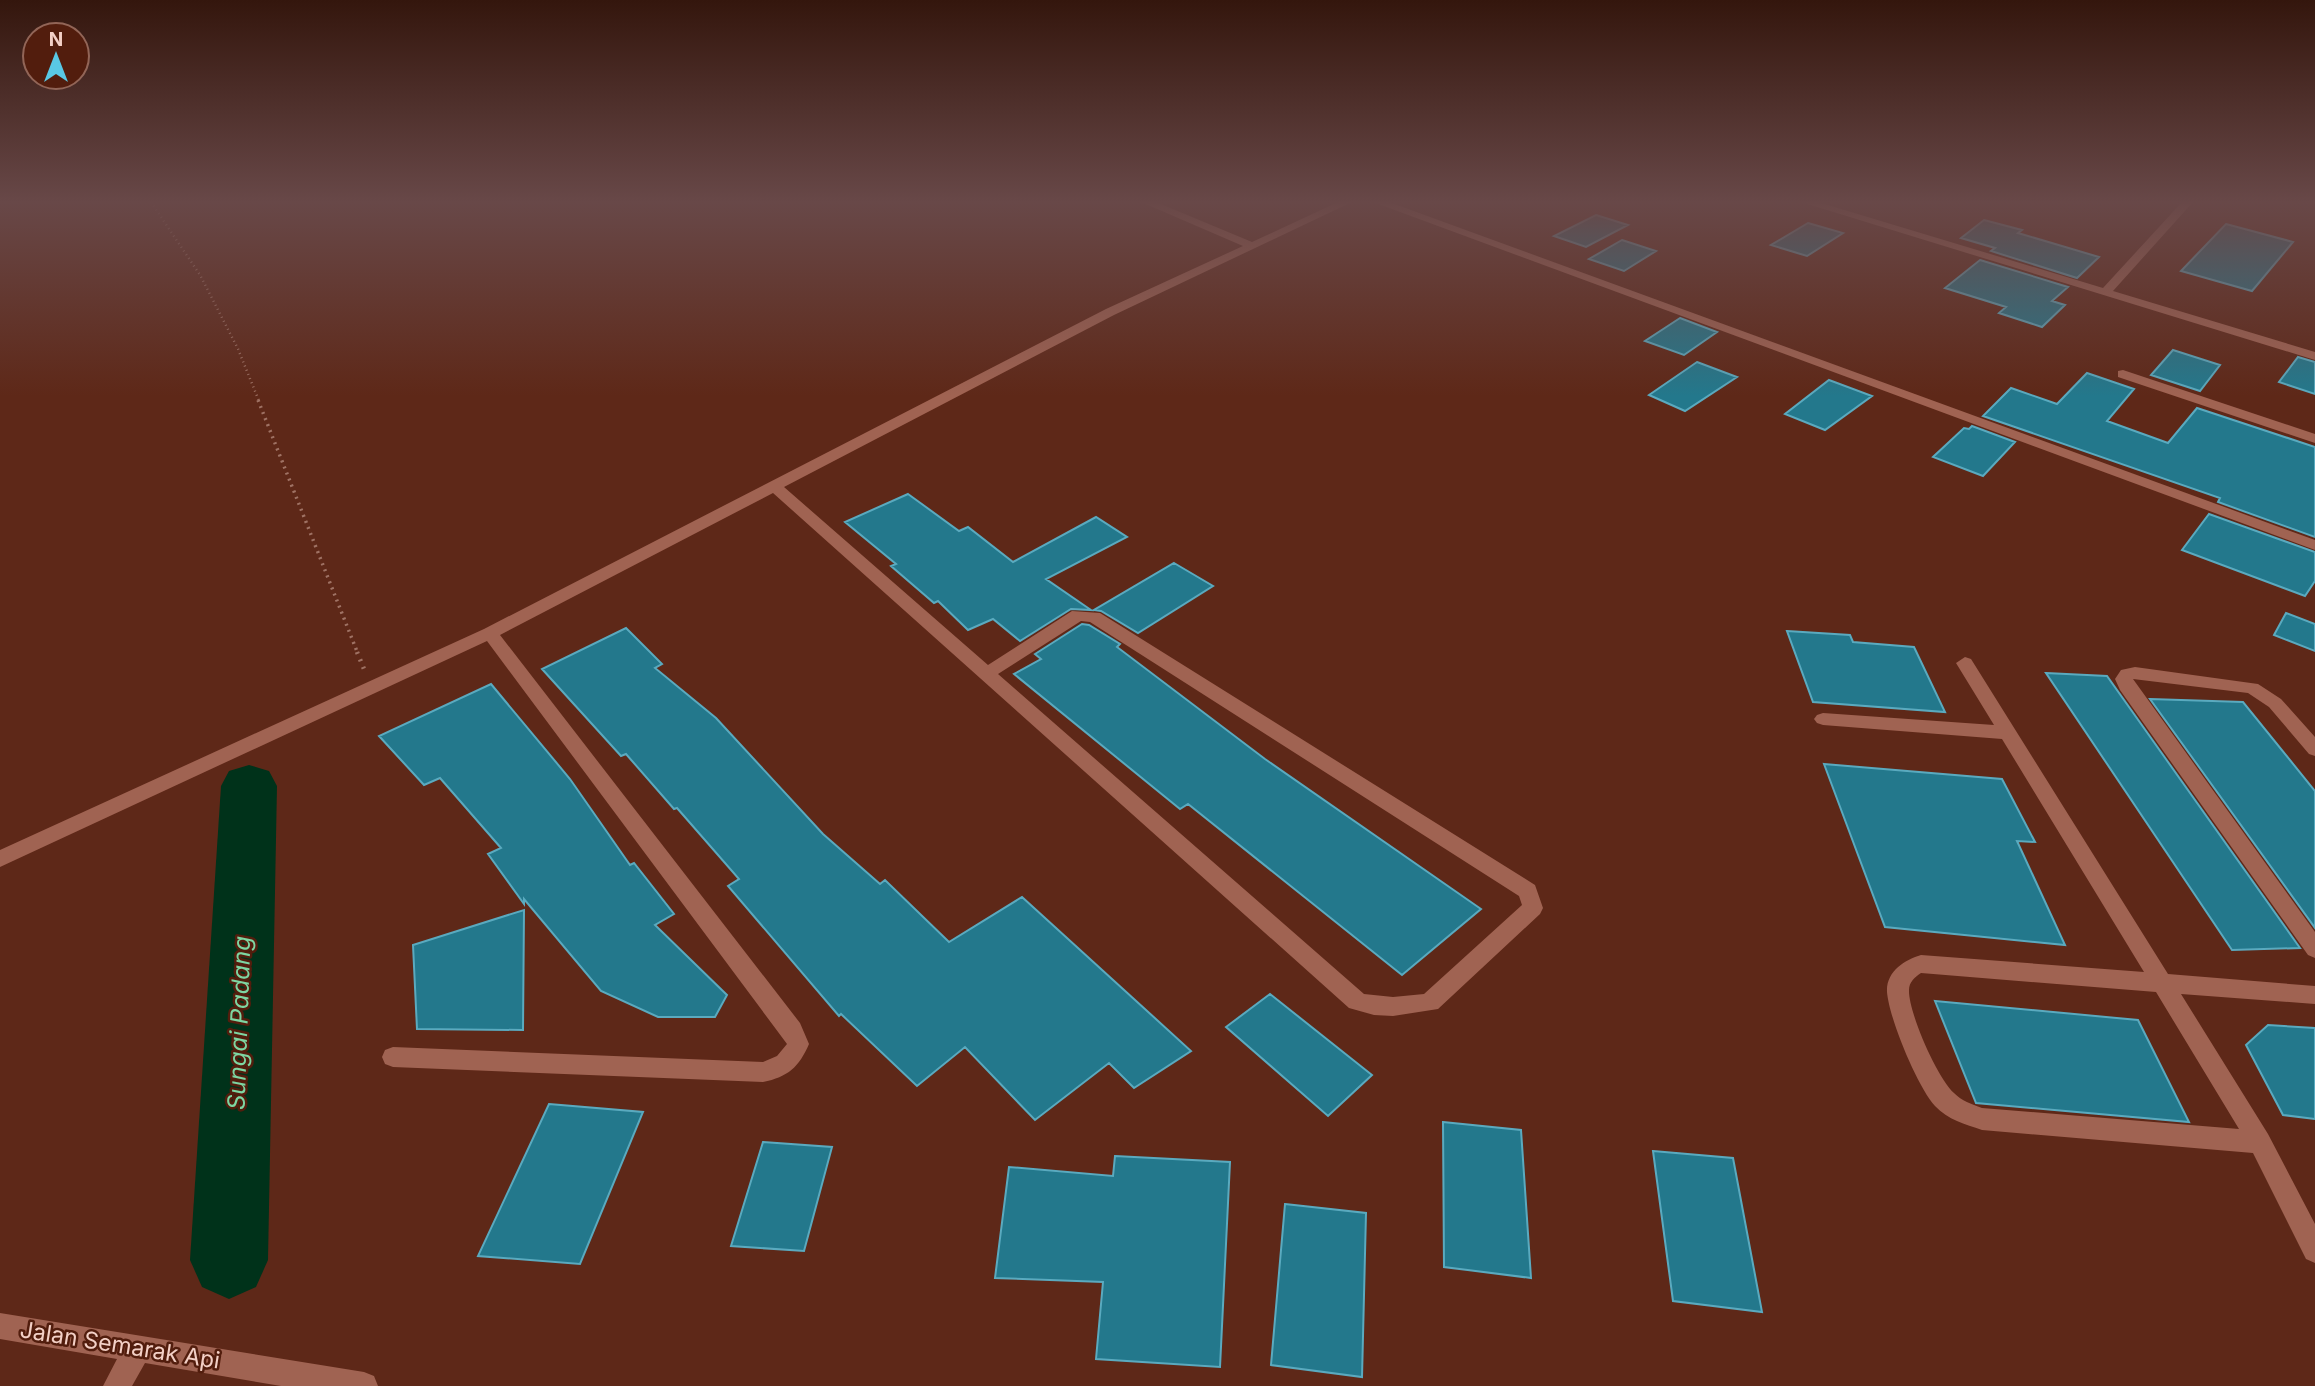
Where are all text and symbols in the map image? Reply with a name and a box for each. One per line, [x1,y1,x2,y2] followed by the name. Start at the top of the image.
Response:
[21,21,91,91] north arrow
[49,28,63,51] text: N
[221,936,257,1110] water label: Sungai Padang
[18,1315,222,1375] street label: Jalan Semarak Api

